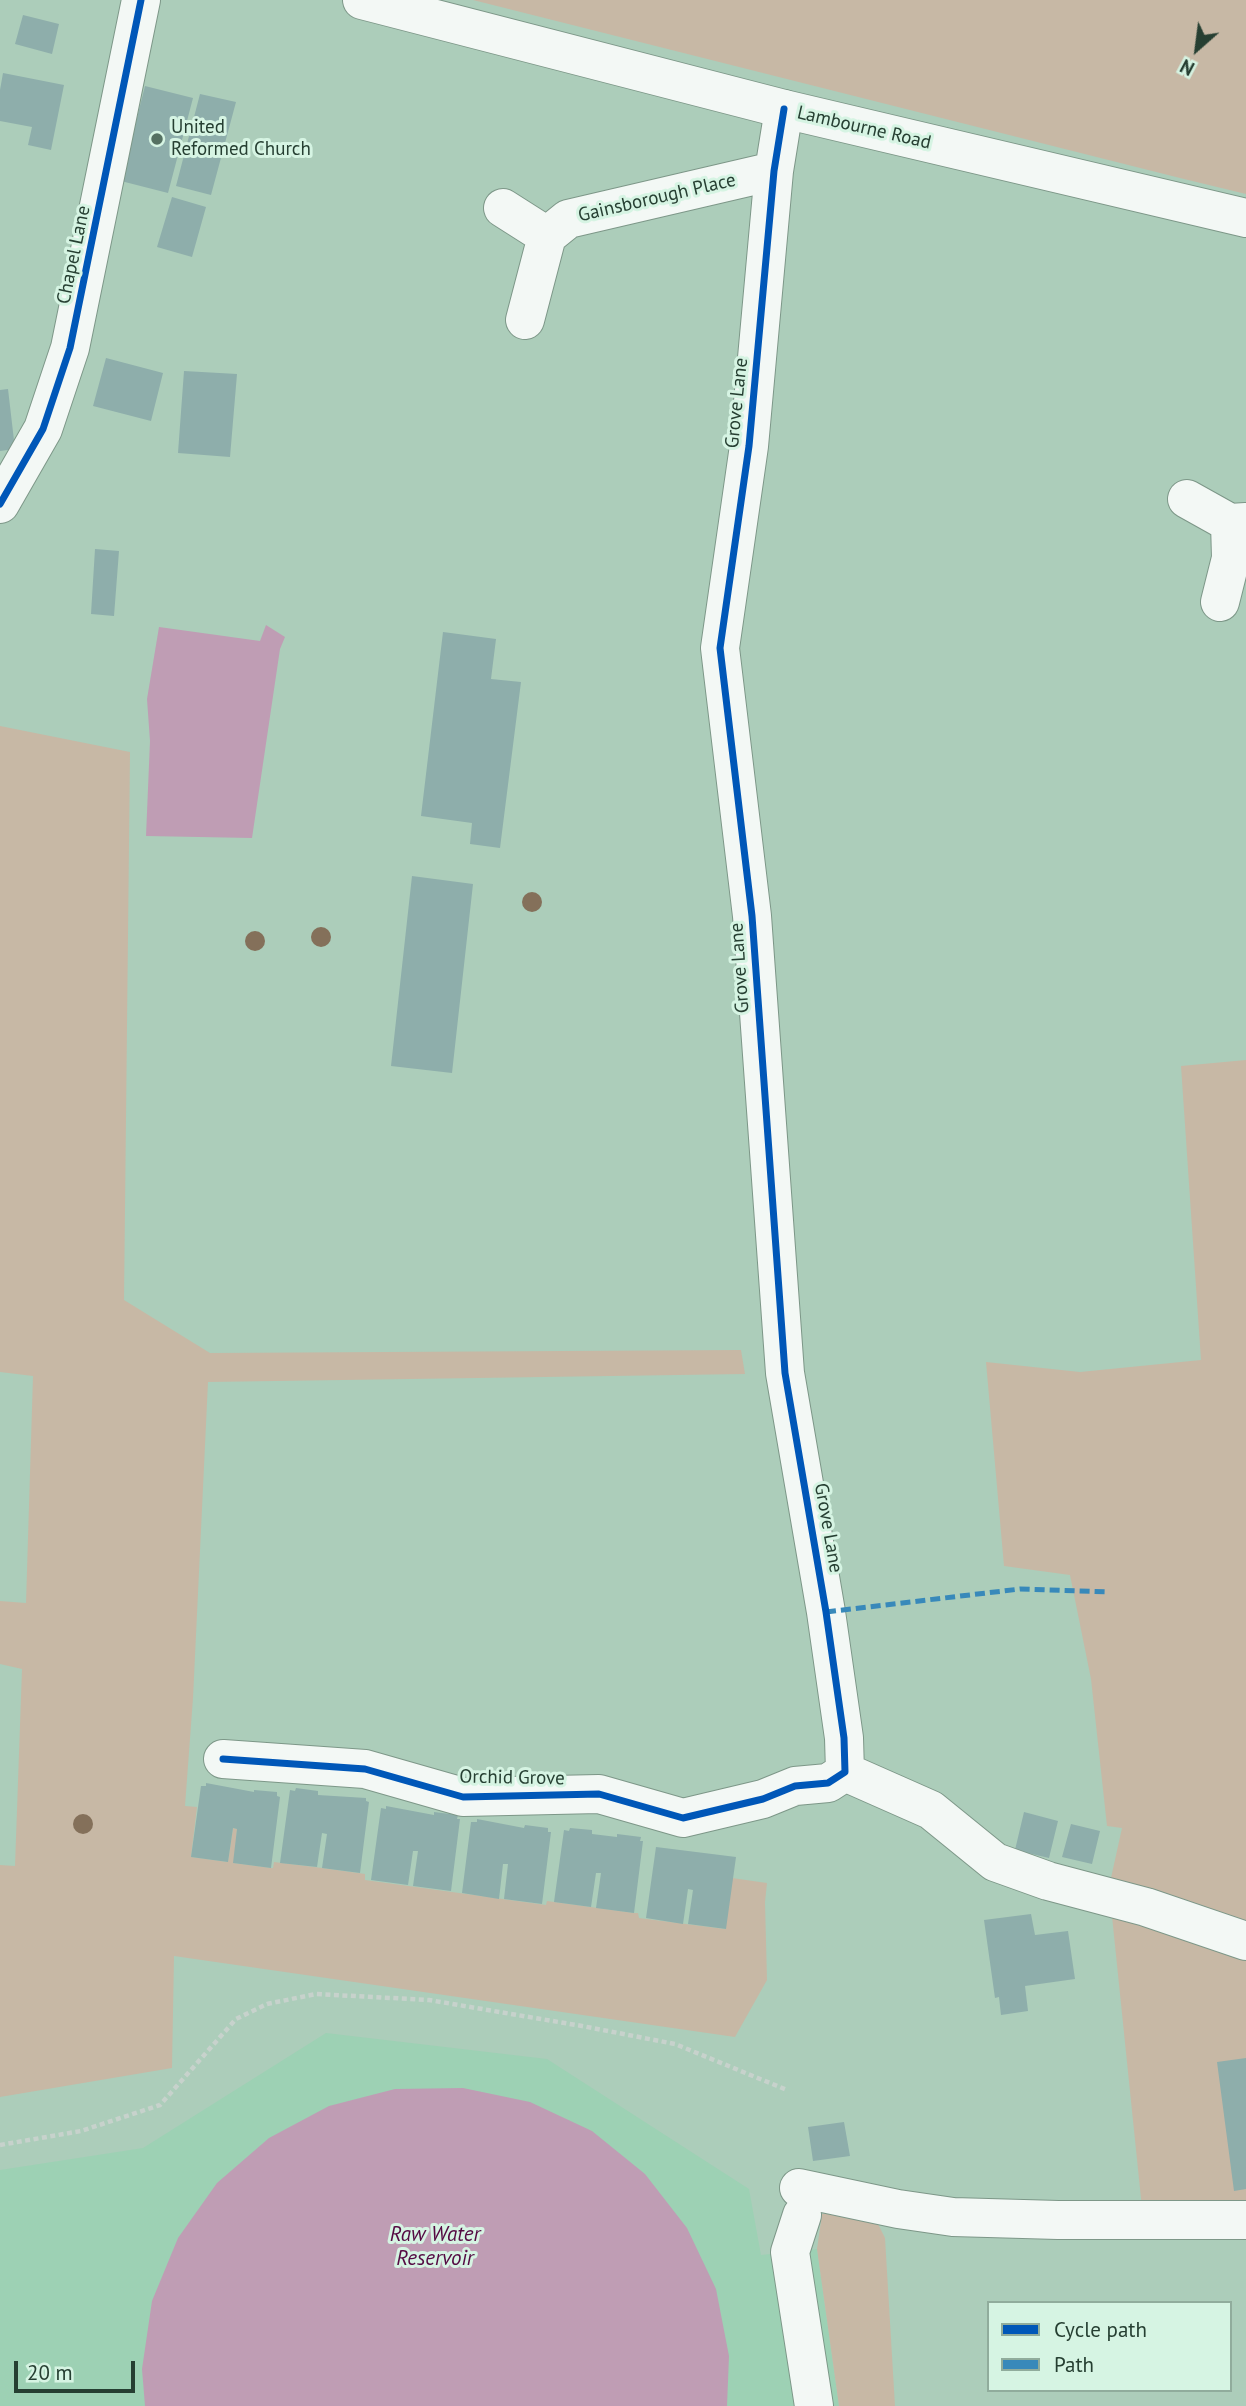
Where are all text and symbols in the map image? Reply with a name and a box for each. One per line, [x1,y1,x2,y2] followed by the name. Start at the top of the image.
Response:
[1162,14,1232,84] north arrow
[1176,54,1198,81] text: N
[795,102,933,154] street label: Lambourne Road
[171,117,311,161] place label: United Reformed Church
[149,131,165,147] marker: United Reformed Church
[576,169,738,227] street label: Gainsborough Place
[52,204,96,306] street label: Chapel Lane
[721,357,753,449] street label: Grove Lane
[725,922,755,1014] street label: Grove Lane
[809,1481,847,1575] street label: Grove Lane
[459,1766,565,1790] street label: Orchid Grove
[390,2222,480,2272] water label: Raw Water Reservoir
[987,2301,1232,2392] legend
[1054,2316,1147,2343] text: Cycle path
[18,2346,138,2390] scale bar
[1054,2351,1094,2378] text: Path
[27,2359,73,2386] text: 20 m

